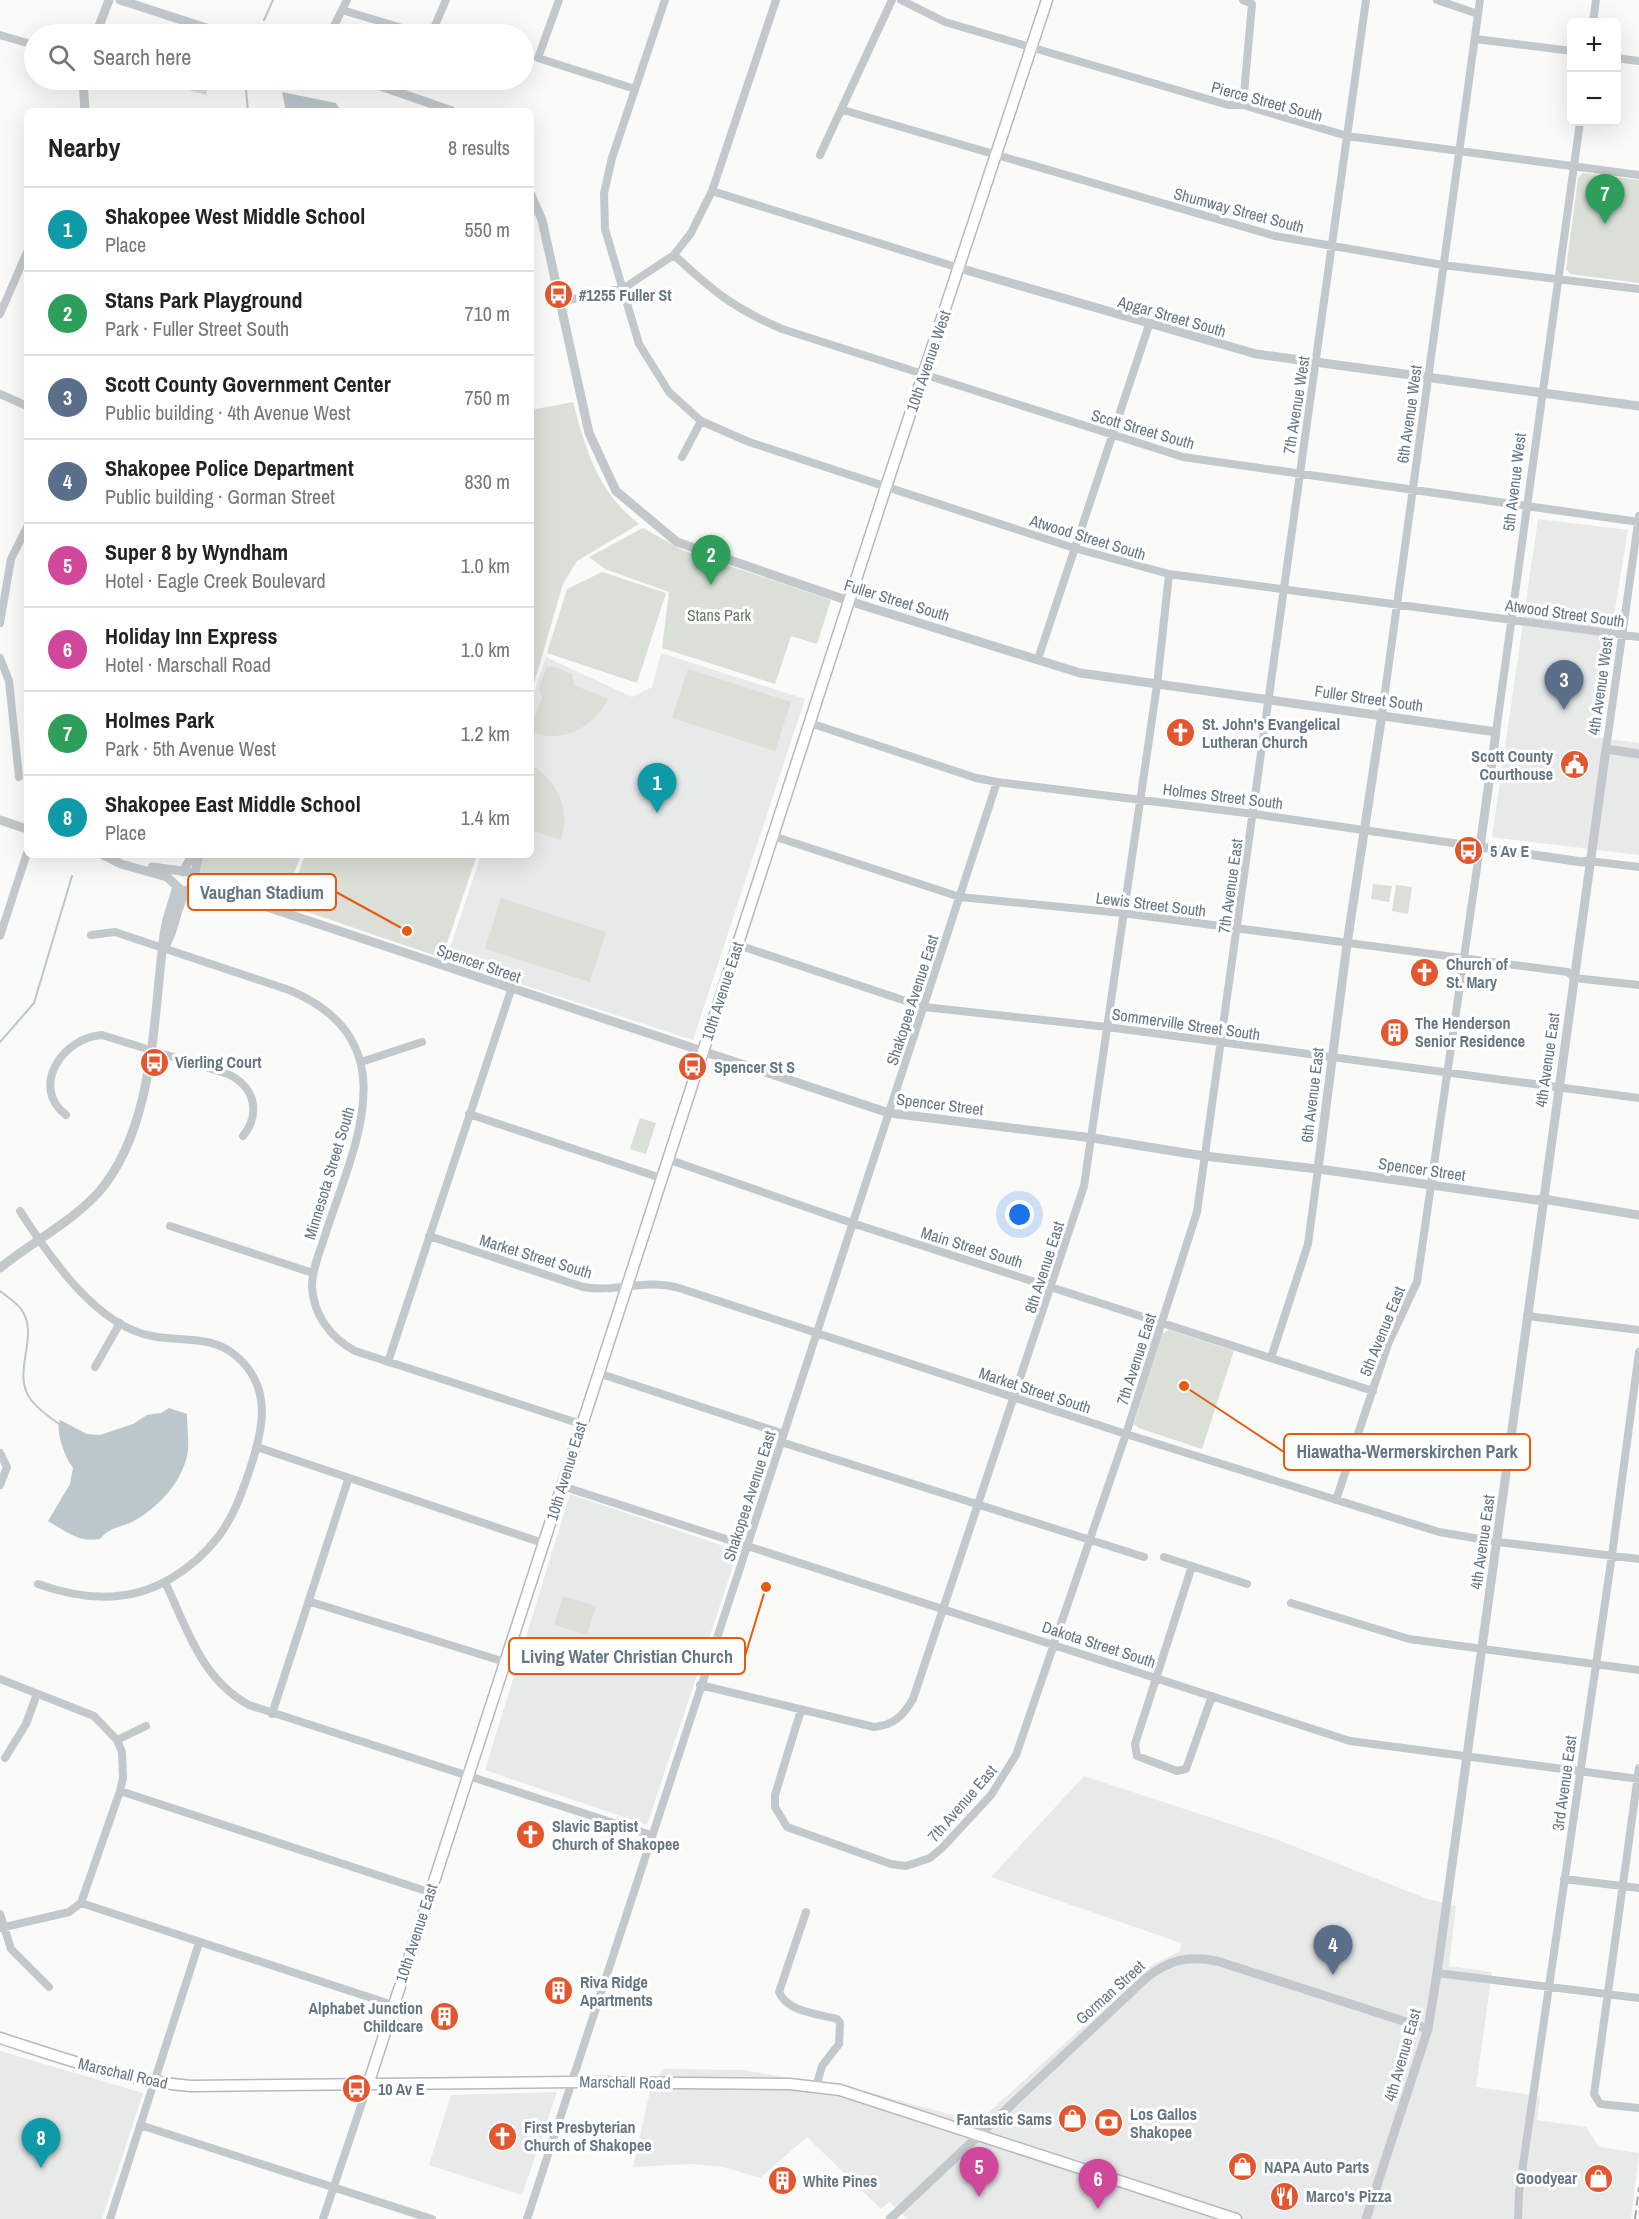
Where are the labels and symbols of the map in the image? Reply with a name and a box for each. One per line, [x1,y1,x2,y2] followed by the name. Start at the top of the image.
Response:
[1209,76,1325,126] street label: Pierce Street South
[1586,174,1624,224] pin: 7
[1171,182,1307,238] street label: Shumway Street South
[542,279,574,311] bus stop icon: #1255 Fuller St
[579,284,672,306] place label: #1255 Fuller St
[1114,290,1229,342] street label: Apgar Street South
[900,307,956,415] street label: 10th Avenue West
[1277,354,1315,455] street label: 7th Avenue West
[1391,363,1427,464] street label: 6th Avenue West
[1089,404,1197,454] street label: Scott Street South
[1497,431,1531,532] street label: 5th Avenue West
[1026,509,1149,565] street label: Atwood Street South
[692,536,730,585] pin: 2
[841,573,953,627] street label: Fuller Street South
[1503,594,1626,632] street label: Atwood Street South
[687,604,752,626] park label: Stans Park
[1582,635,1618,736] street label: 4th Avenue West
[1544,660,1584,710] pin: 3
[1313,679,1425,717] street label: Fuller Street South
[1202,713,1340,753] place label: St. John's Evangelical Lutheran Church
[1165,717,1197,749] church icon: St. John's Evangelical Lutheran Church
[1471,745,1554,785] place label: Scott County Courthouse
[1558,749,1590,781] public building icon: Scott County Courthouse
[638,764,676,813] pin: 1
[1162,778,1284,814] street label: Holmes Street South
[1453,835,1485,867] bus stop icon: 5 Av E
[1212,837,1248,935] street label: 7th Avenue East
[1490,840,1529,862] place label: 5 Av E
[188,874,336,910] callout: Vaughan Stadium
[200,880,324,905] text: Vaughan Stadium
[1095,886,1207,922] street label: Lewis Street South
[880,932,944,1068] street label: Shakopee Avenue East
[434,938,524,988] street label: Spencer Street
[696,938,748,1043] street label: 10th Avenue East
[1446,953,1509,993] place label: Church of St. Mary
[1409,957,1441,989] church icon: Church of St. Mary
[1110,1003,1262,1045] street label: Sommerville Street South
[1529,1011,1565,1109] street label: 4th Avenue East
[1415,1012,1525,1052] place label: The Henderson Senior Residence
[1378,1016,1410,1048] building icon: The Henderson Senior Residence
[138,1046,170,1078] bus stop icon: Vierling Court
[1295,1046,1329,1144] street label: 6th Avenue East
[175,1051,262,1073] place label: Vierling Court
[677,1051,709,1083] bus stop icon: Spencer St S
[714,1056,795,1078] place label: Spencer St S
[895,1088,985,1120] street label: Spencer Street
[298,1104,360,1242] street label: Minnesota Street South
[1377,1152,1467,1186] street label: Spencer Street
[1005,1200,1034,1229] your location
[1019,1218,1069,1316] street label: 8th Avenue East
[918,1221,1026,1273] street label: Main Street South
[477,1228,595,1284] street label: Market Street South
[1354,1282,1410,1379] street label: 5th Avenue East
[1111,1310,1161,1408] street label: 7th Avenue East
[976,1362,1094,1418] street label: Market Street South
[540,1418,592,1523] street label: 10th Avenue East
[717,1428,781,1564] street label: Shakopee Avenue East
[1284,1434,1530,1470] callout: Hiawatha-Wermerskirchen Park
[1296,1439,1518,1464] text: Hiawatha-Wermerskirchen Park
[1464,1493,1500,1591] street label: 4th Avenue East
[1039,1615,1159,1673] street label: Dakota Street South
[509,1638,745,1674] callout: Living Water Christian Church
[521,1644,733,1669] text: Living Water Christian Church
[1546,1734,1582,1832] street label: 3rd Avenue East
[922,1760,1002,1846] street label: 7th Avenue East
[552,1815,680,1855] place label: Slavic Baptist Church of Shakopee
[515,1819,547,1851] church icon: Slavic Baptist Church of Shakopee
[390,1880,442,1985] street label: 10th Avenue East
[1314,1926,1352,1975] pin: 4
[1071,1955,1150,2029] street label: Gorman Street
[580,1971,653,2011] place label: Riva Ridge Apartments
[543,1975,575,2007] building icon: Riva Ridge Apartments
[309,1997,423,2037] place label: Alphabet Junction Childcare
[428,2001,460,2033] building icon: Alphabet Junction Childcare
[1378,2006,1426,2104] street label: 4th Avenue East
[76,2052,170,2094] street label: Marschall Road
[579,2070,671,2094] street label: Marschall Road
[341,2073,373,2105] bus stop icon: 10 Av E
[378,2078,425,2100] place label: 10 Av E
[1057,2103,1089,2135] shop icon: Fantastic Sams
[1130,2103,1197,2143] place label: Los Gallos Shakopee
[1093,2107,1125,2139] bank icon: Los Gallos Shakopee
[956,2108,1052,2130] place label: Fantastic Sams
[524,2116,652,2156] place label: First Presbyterian Church of Shakopee
[22,2118,60,2168] pin: 8
[487,2120,519,2152] church icon: First Presbyterian Church of Shakopee
[960,2148,998,2197] pin: 5
[1227,2151,1259,2183] shop icon: NAPA Auto Parts
[1264,2156,1369,2178] place label: NAPA Auto Parts
[1078,2160,1118,2209] pin: 6
[1582,2162,1614,2194] shop icon: Goodyear
[766,2165,798,2197] building icon: White Pines
[1516,2167,1578,2189] place label: Goodyear
[803,2170,877,2192] place label: White Pines
[1269,2180,1301,2212] restaurant icon: Marco's Pizza
[1306,2185,1392,2207] place label: Marco's Pizza

